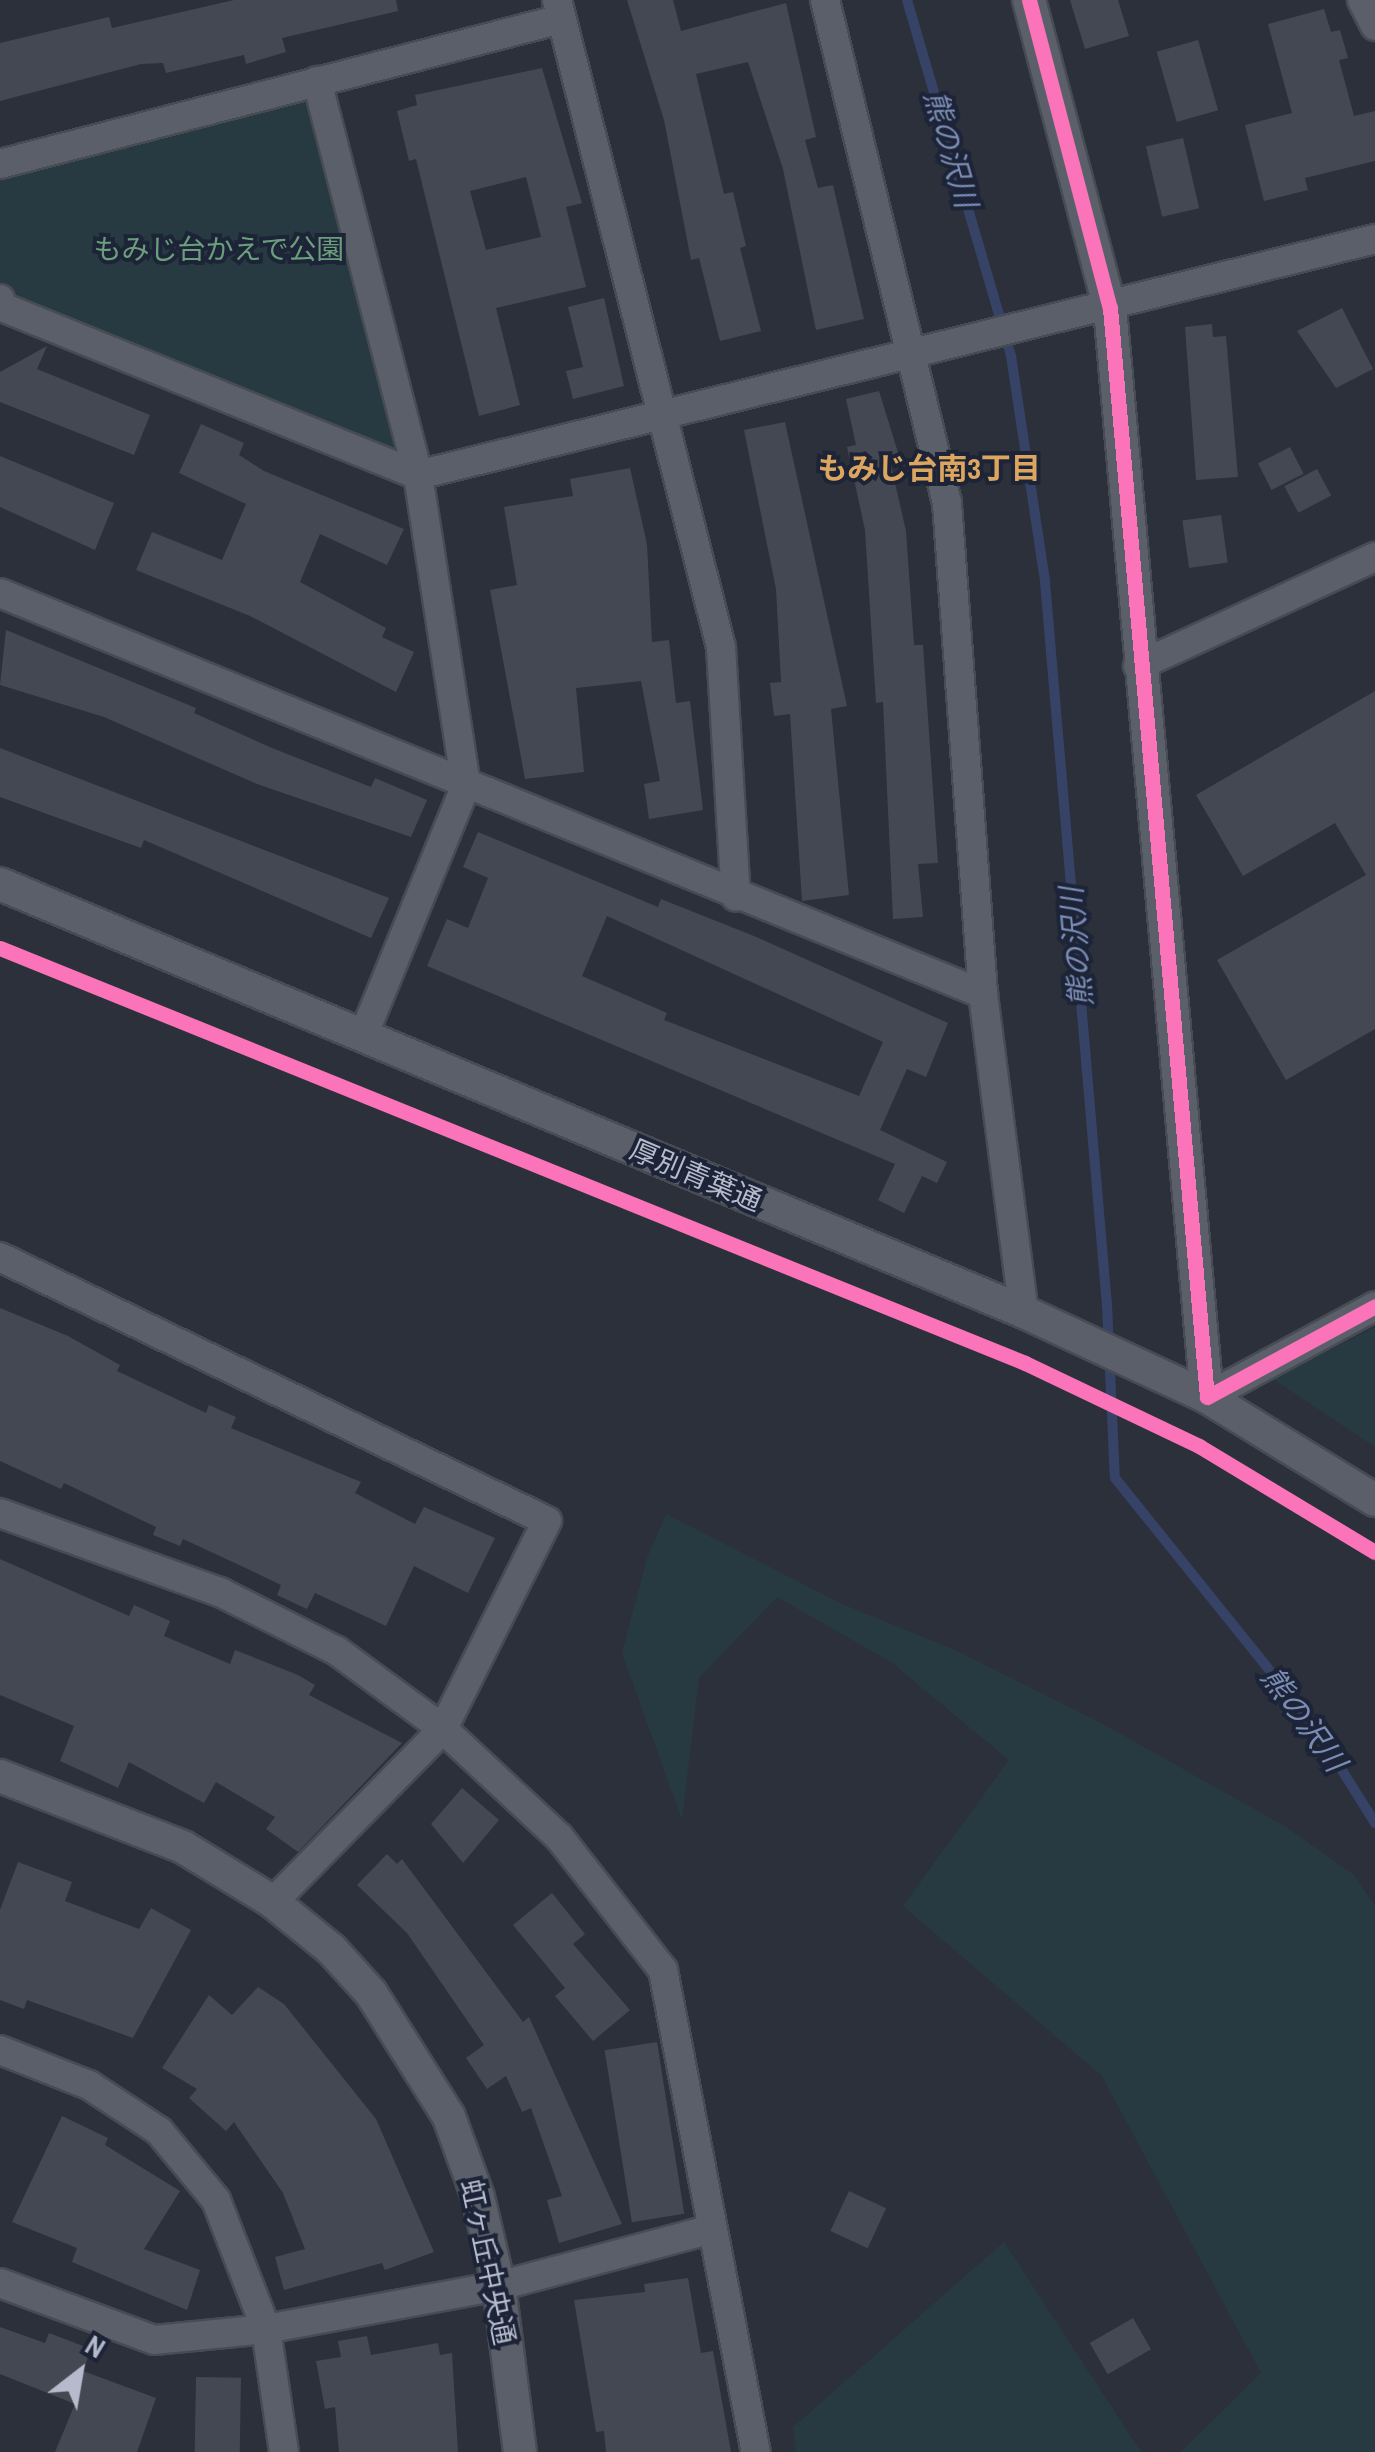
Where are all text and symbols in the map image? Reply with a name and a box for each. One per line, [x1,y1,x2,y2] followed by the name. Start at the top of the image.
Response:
[917,86,985,212] water label: 熊の沢川
[93,232,345,266] park label: もみじ台かえで公園
[817,450,1041,486] district label: もみじ台南3丁目
[1053,886,1099,1008] water label: 熊の沢川
[625,1132,767,1218] street label: 厚別青葉通
[1254,1660,1354,1778] water label: 熊の沢川
[454,2176,522,2348] street label: 虹ヶ丘中央通
[30,2322,130,2422] north arrow
[79,2326,112,2367] text: N

